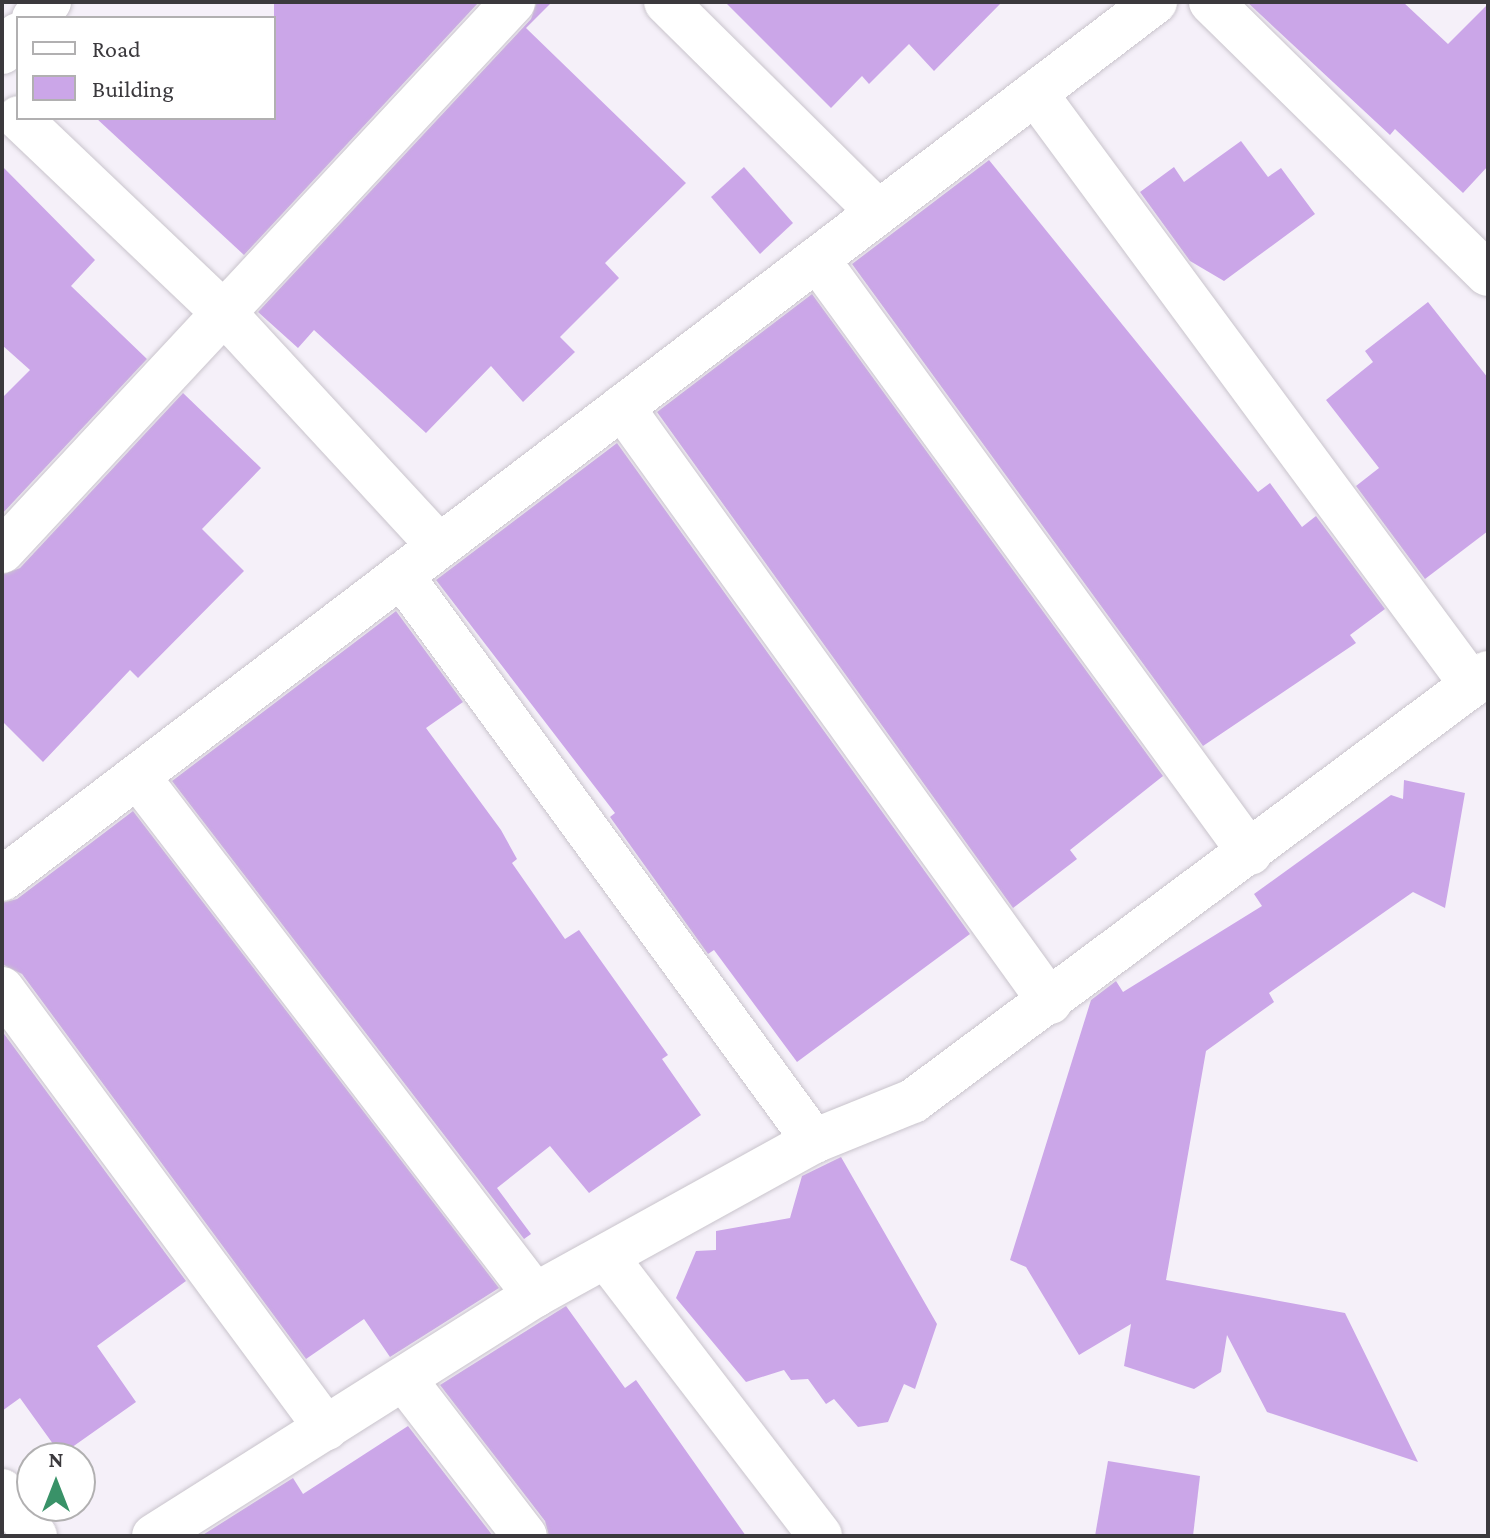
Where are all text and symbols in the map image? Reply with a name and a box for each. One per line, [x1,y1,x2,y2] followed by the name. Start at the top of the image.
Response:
[16,16,276,120] legend
[92,35,141,62] text: Road
[92,75,174,102] text: Building
[16,1442,96,1522] north arrow
[49,1447,64,1472] text: N

